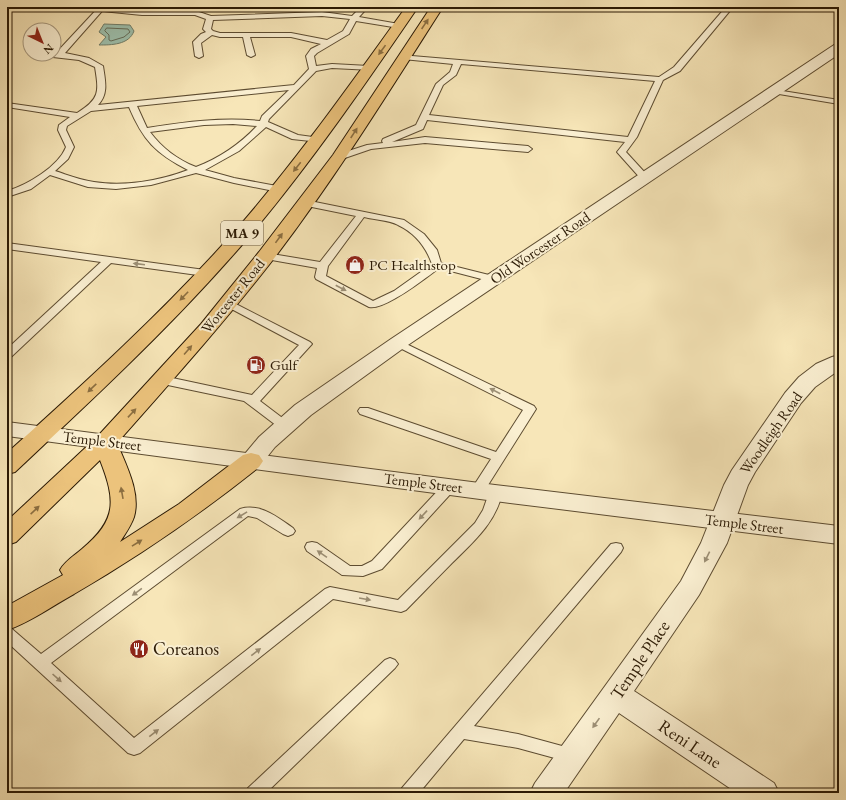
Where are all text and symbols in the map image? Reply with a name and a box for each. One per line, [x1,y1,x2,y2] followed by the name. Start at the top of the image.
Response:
[422,18,429,30] one-way arrow
[22,22,62,62] north arrow
[41,41,57,58] text: N
[378,45,386,55] one-way arrow
[350,127,358,138] one-way arrow
[293,161,301,172] one-way arrow
[486,207,594,288] street label: Old Worcester Road
[221,221,263,245] road number: MA 9
[275,233,283,244] one-way arrow
[197,254,269,337] street label: Worcester Road
[344,254,366,276] shop icon: PC Healthstop
[369,255,456,274] place label: PC Healthstop
[133,261,145,267] one-way arrow
[335,285,347,292] one-way arrow
[179,291,188,301] one-way arrow
[184,345,193,356] one-way arrow
[245,354,267,376] fuel station icon: Gulf
[270,355,299,374] place label: Gulf
[87,383,97,393] one-way arrow
[735,387,806,478] street label: Woodleigh Road
[489,388,500,394] one-way arrow
[127,408,136,418] one-way arrow
[62,426,143,455] street label: Temple Street
[383,468,464,497] street label: Temple Street
[118,487,124,499] one-way arrow
[30,505,41,514] one-way arrow
[704,509,785,538] street label: Temple Street
[419,510,428,520] one-way arrow
[237,511,247,519] one-way arrow
[132,540,143,547] one-way arrow
[316,550,327,558] one-way arrow
[704,551,711,563] one-way arrow
[132,587,143,596] one-way arrow
[358,596,371,602] one-way arrow
[605,616,674,704] street label: Temple Place
[153,637,219,660] place label: Coreanos
[128,638,150,660] restaurant icon: Coreanos
[250,648,261,656] one-way arrow
[51,673,62,682] one-way arrow
[654,714,726,773] street label: Reni Lane
[592,718,600,729] one-way arrow
[148,728,159,737] one-way arrow

